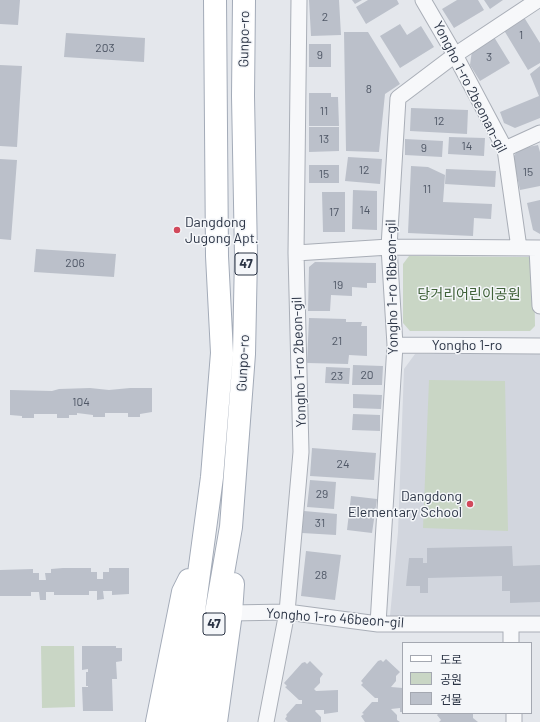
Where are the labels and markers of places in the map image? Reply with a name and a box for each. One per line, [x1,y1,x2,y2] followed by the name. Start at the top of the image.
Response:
[185,214,259,246] place label: Dangdong Jugong Apt.
[172,225,182,235] marker: Dangdong Jugong Apt.
[348,488,462,520] place label: Dangdong Elementary School
[465,499,475,509] marker: Dangdong Elementary School

